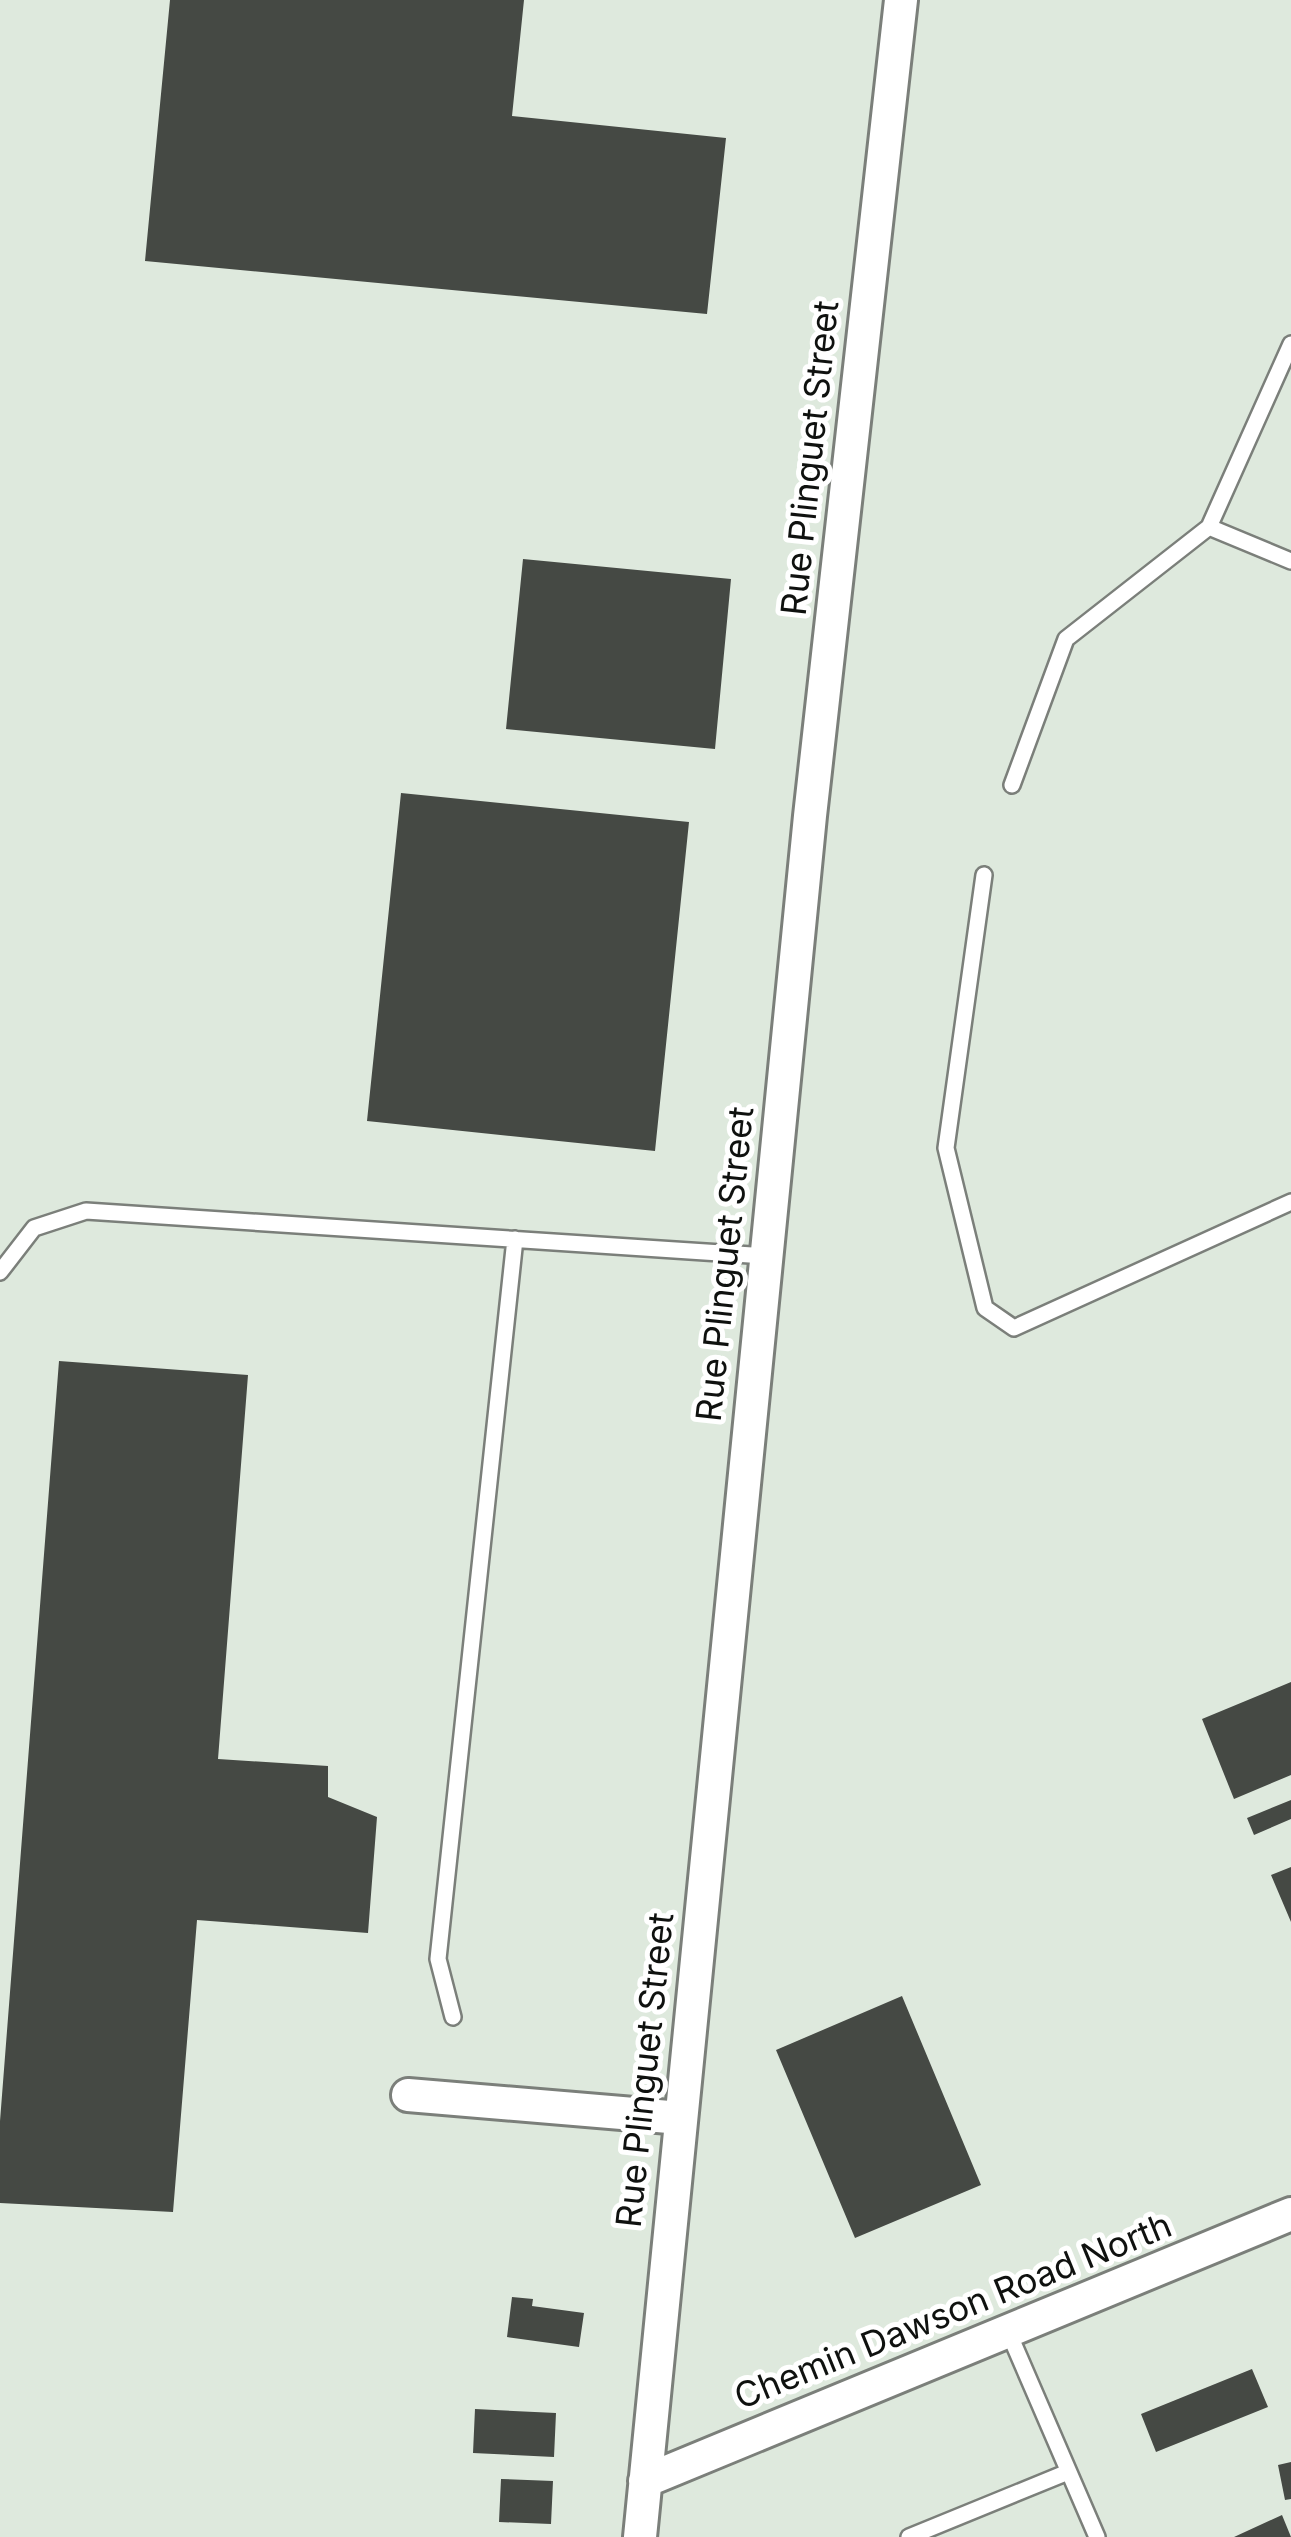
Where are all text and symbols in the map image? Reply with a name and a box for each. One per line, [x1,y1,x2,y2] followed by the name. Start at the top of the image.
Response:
[772,299,846,617] street label: Rue Plinguet Street
[687,1105,761,1423] street label: Rue Plinguet Street
[607,1911,681,2229] street label: Rue Plinguet Street
[728,2203,1177,2417] street label: Chemin Dawson Road North

